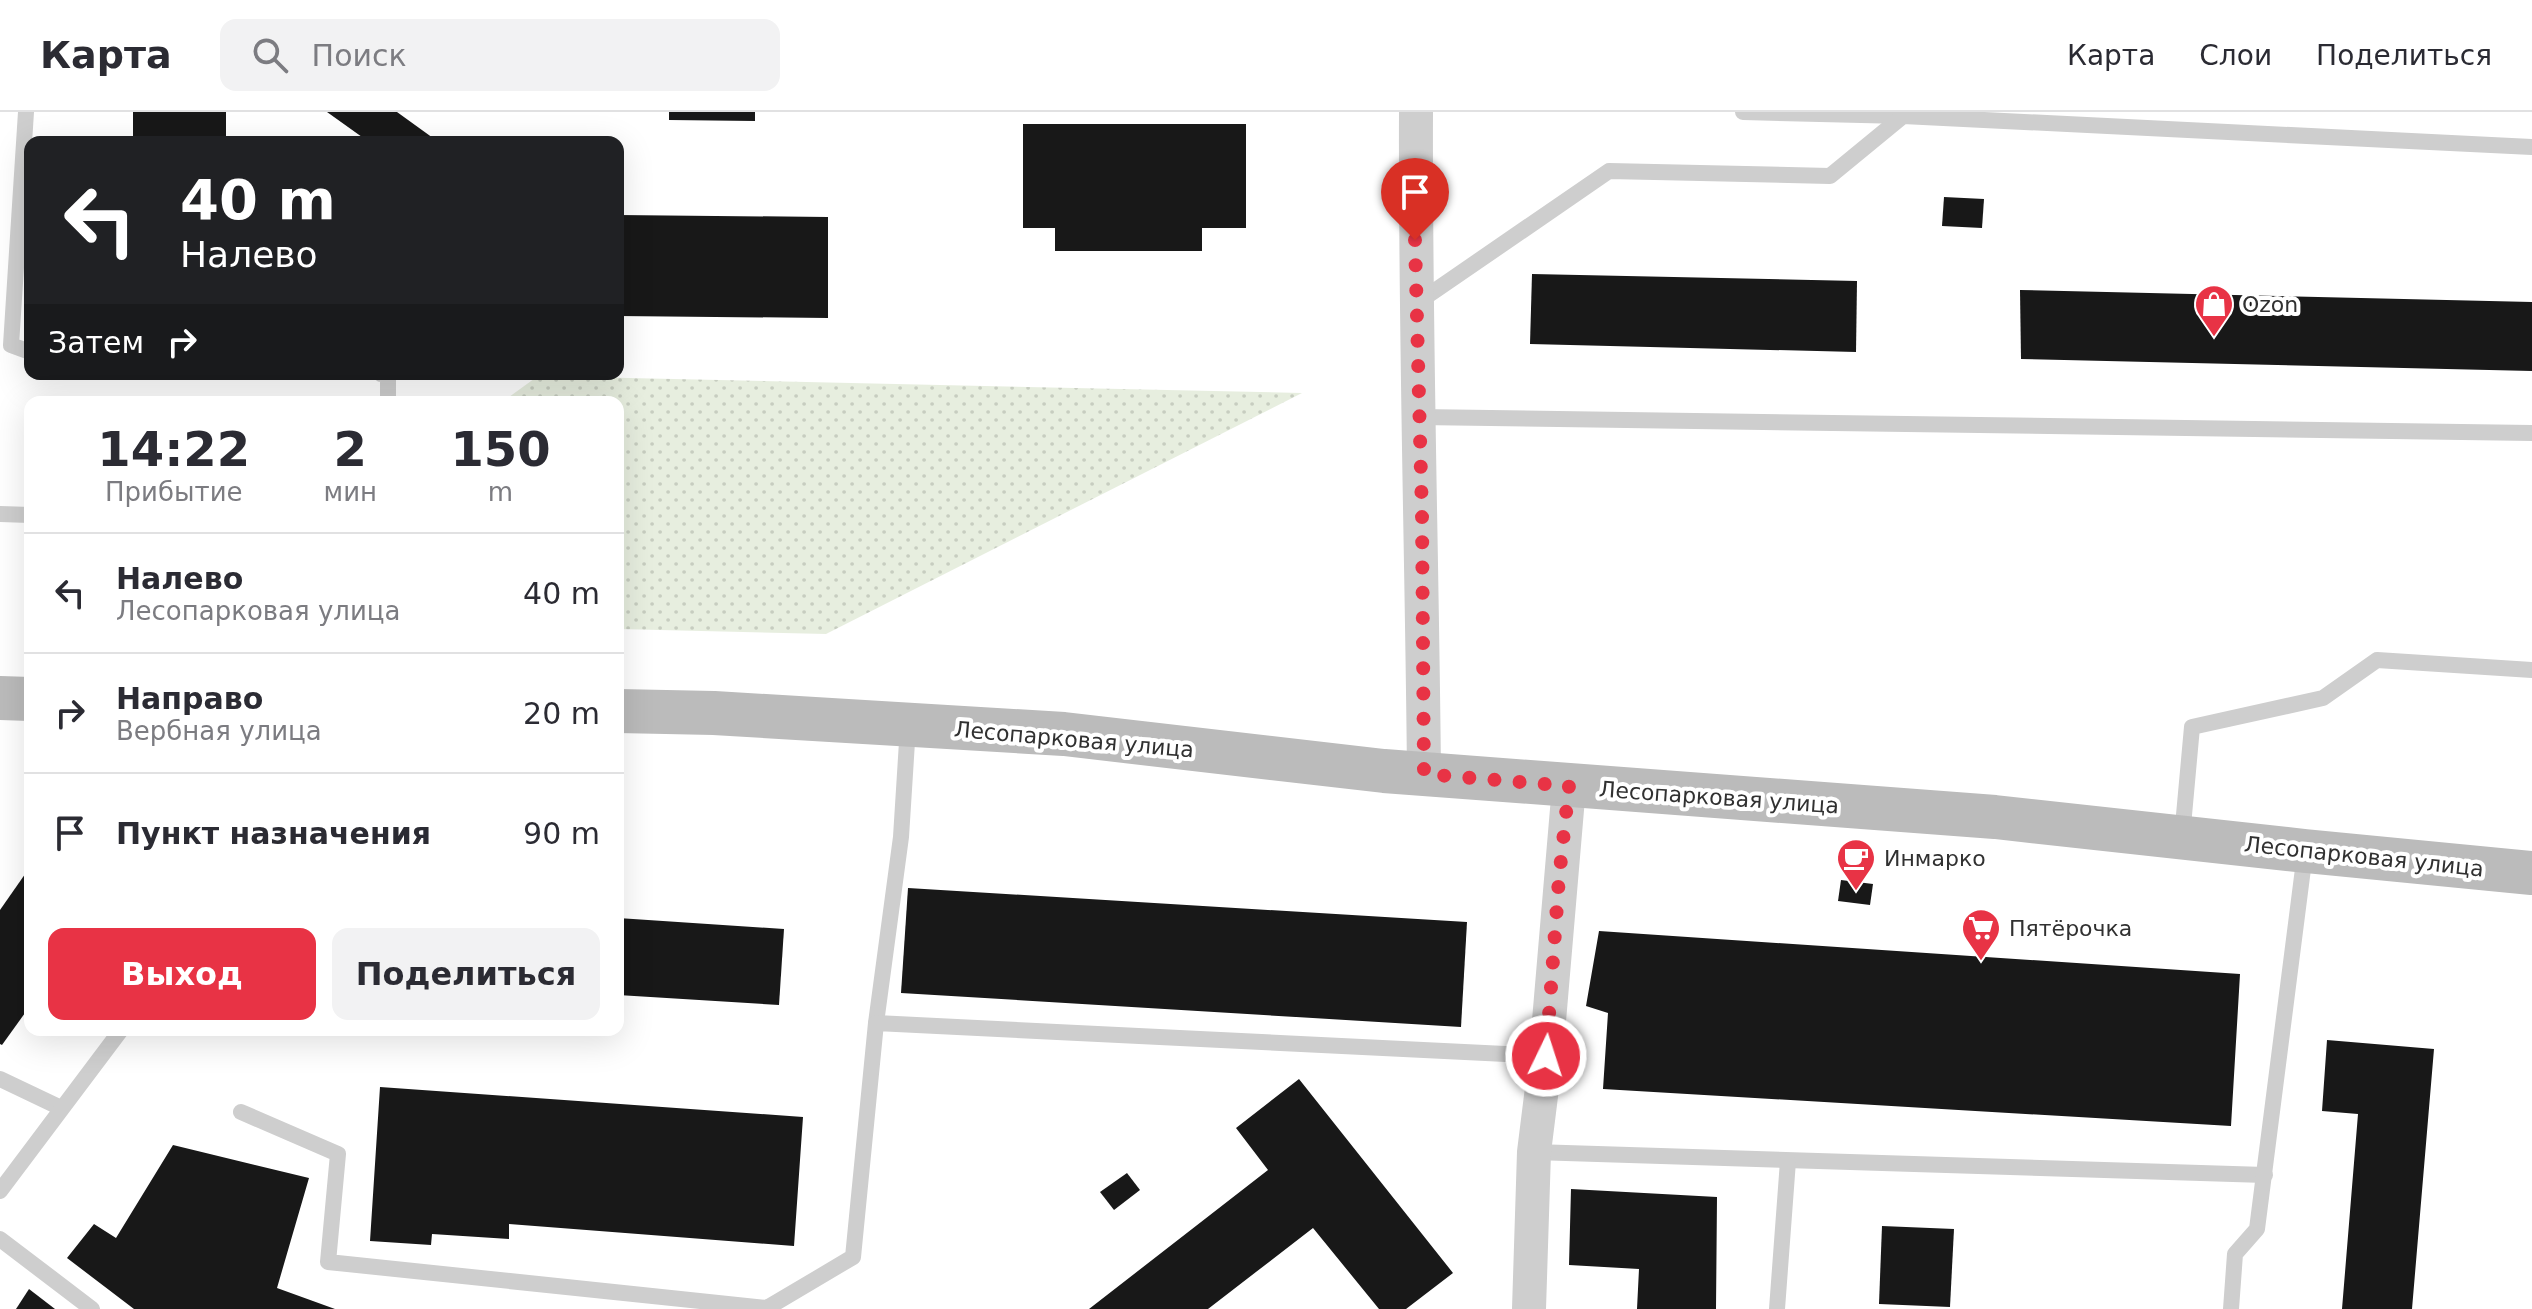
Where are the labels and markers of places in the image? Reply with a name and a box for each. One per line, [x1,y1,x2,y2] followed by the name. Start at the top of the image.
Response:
[1381,158,1449,240] pin
[2193,283,2235,338] shop icon: Ozon
[2242,292,2298,317] place label: Ozon
[1835,837,1877,892] cafe icon: Инмарко
[1884,846,1986,871] place label: Инмарко
[1960,907,2002,962] supermarket icon: Пятёрочка
[2009,916,2132,941] place label: Пятёрочка

